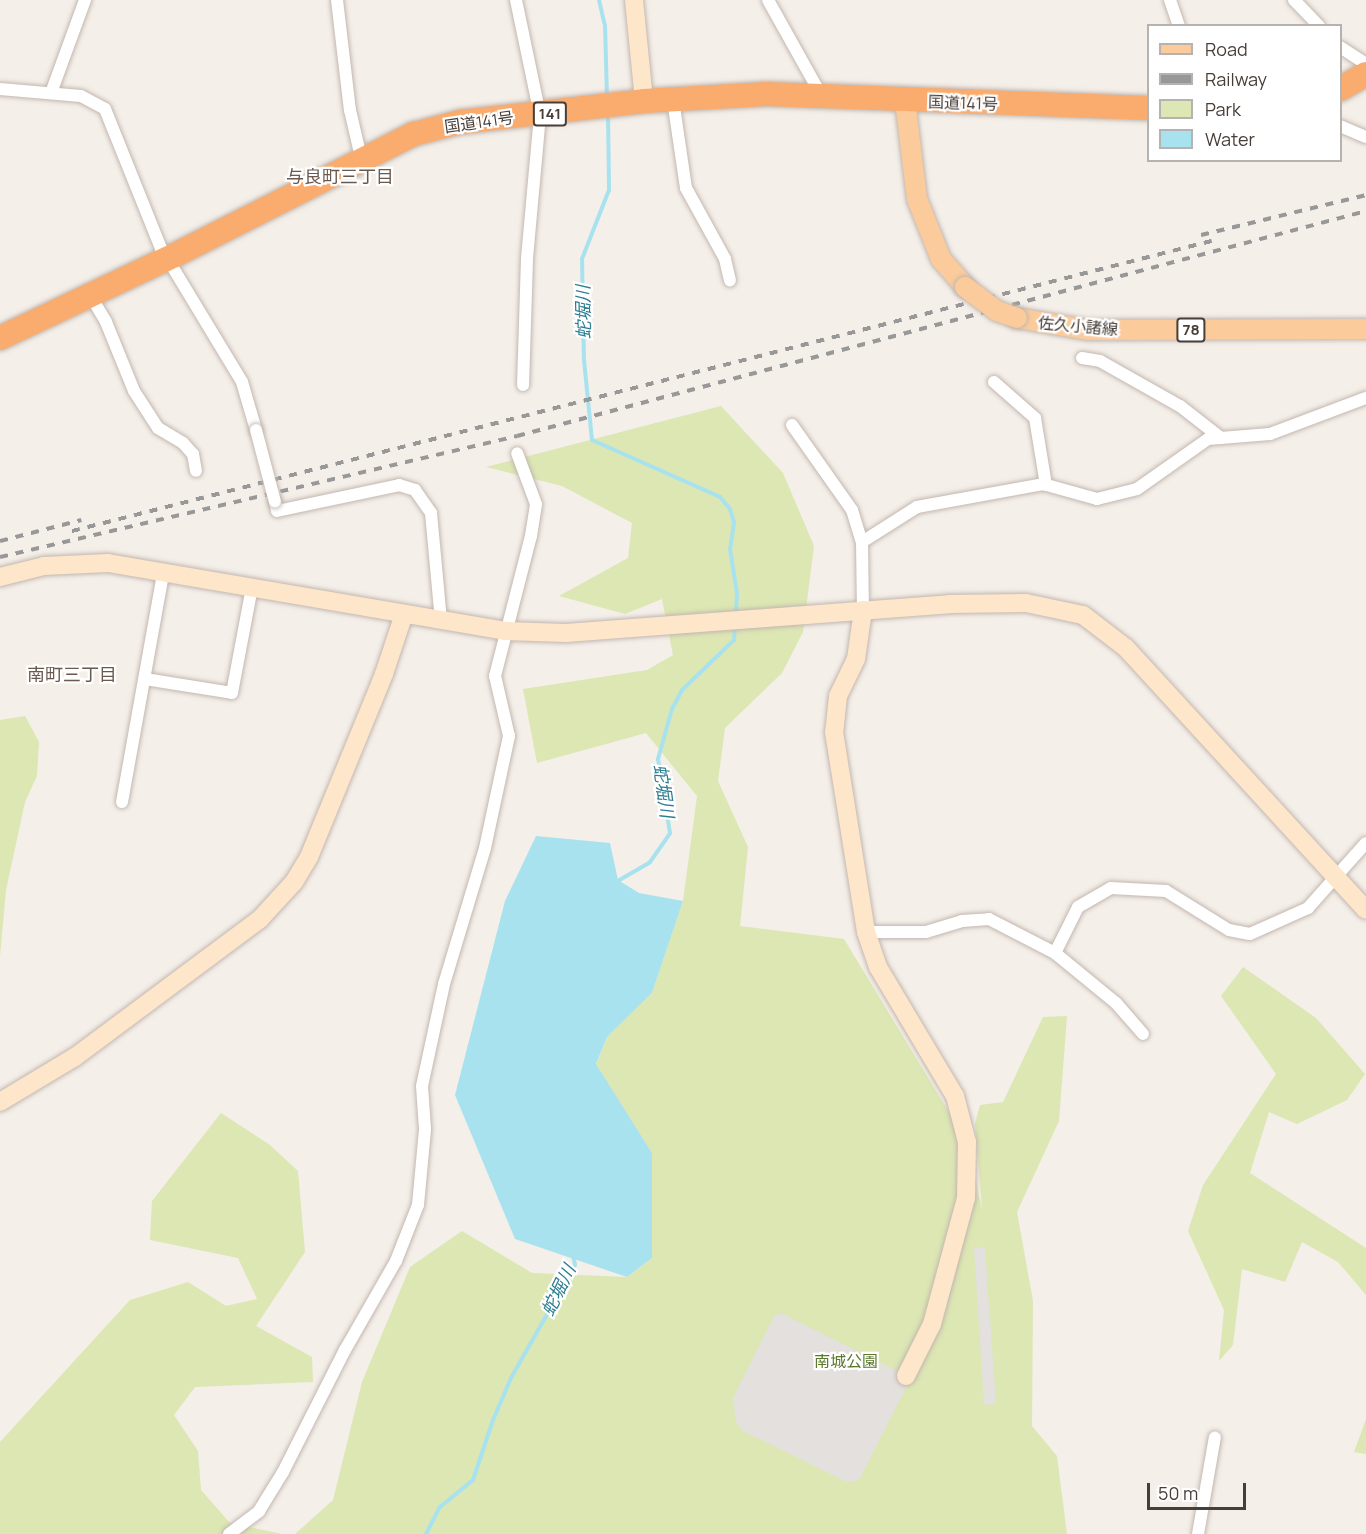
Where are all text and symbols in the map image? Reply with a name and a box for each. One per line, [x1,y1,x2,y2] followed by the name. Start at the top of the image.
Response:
[1147,24,1342,162] legend
[1205,37,1248,61] text: Road
[1205,67,1267,91] text: Railway
[928,92,998,114] street label: 国道141号
[1205,97,1241,121] text: Park
[532,102,568,126] road number: 141
[443,108,515,136] street label: 国道141号
[1205,127,1255,151] text: Water
[286,165,394,187] district label: 与良町三丁目
[572,285,594,339] water label: 蛇堀川
[1037,313,1119,339] street label: 佐久小諸線
[1176,318,1206,342] road number: 78
[27,663,117,685] district label: 南町三丁目
[650,763,678,819] water label: 蛇堀川
[536,1261,580,1319] water label: 蛇堀川
[814,1351,878,1371] park label: 南城公園
[1150,1471,1249,1509] scale bar
[1158,1481,1198,1505] text: 50 m

